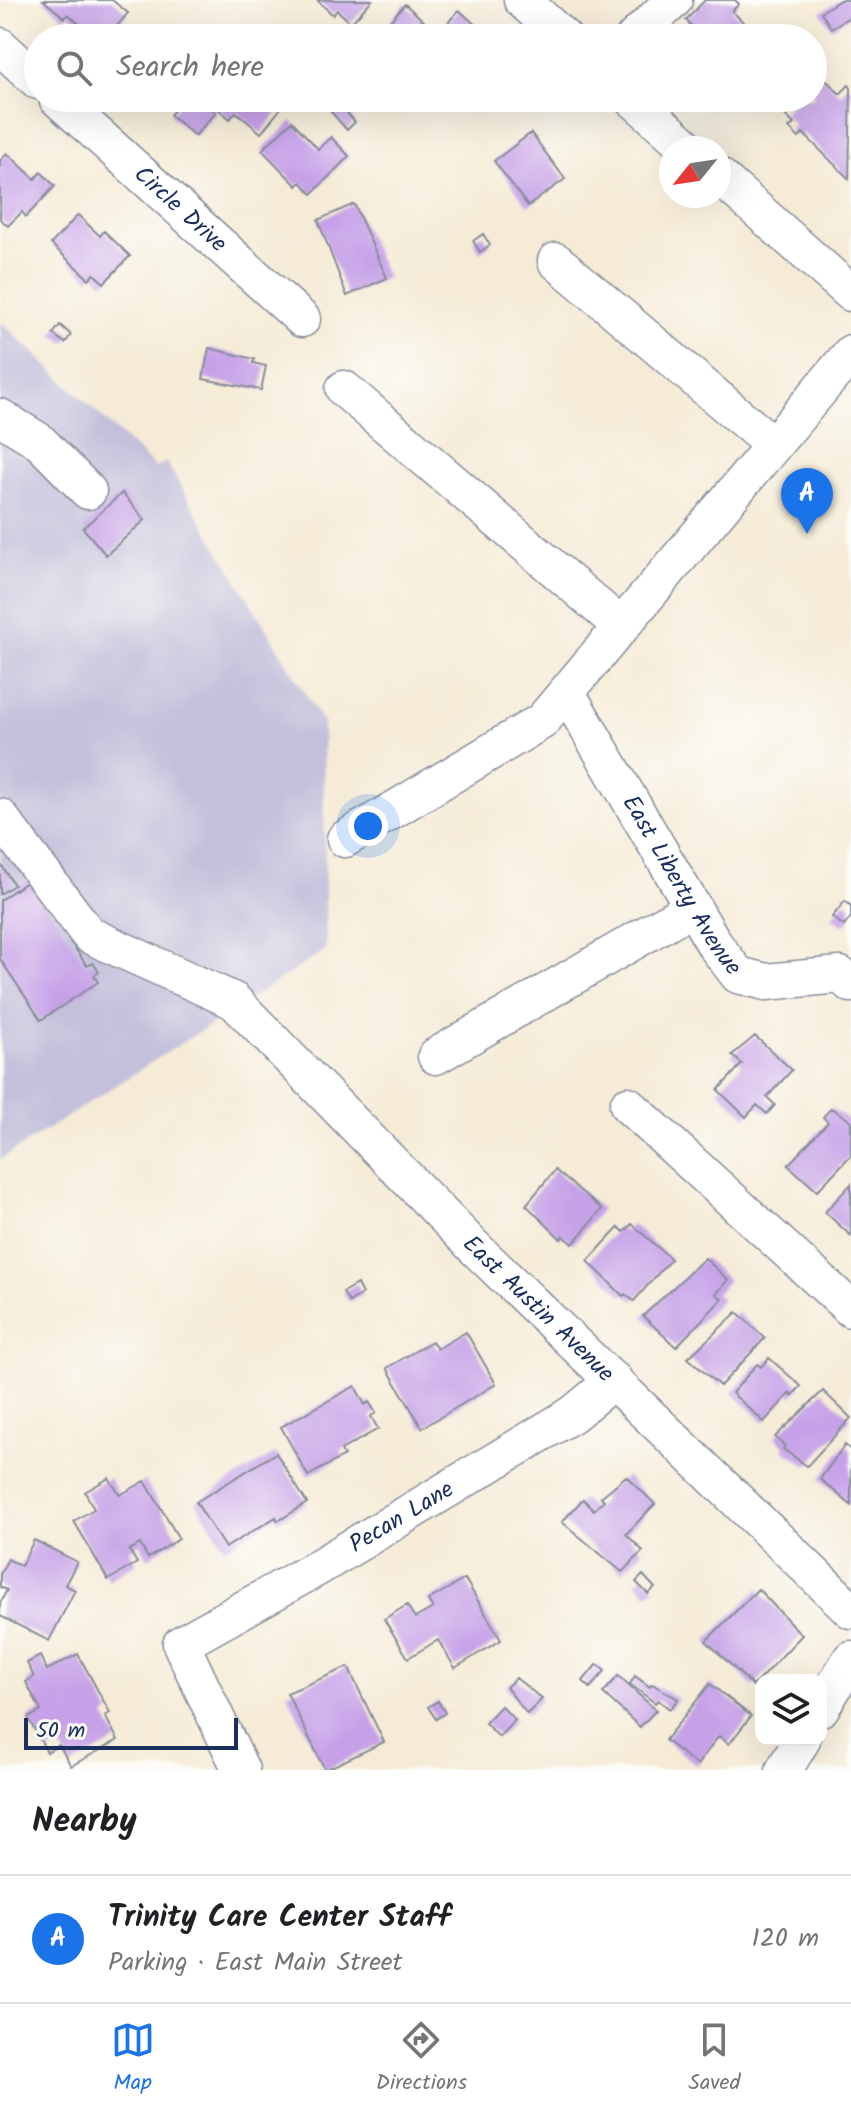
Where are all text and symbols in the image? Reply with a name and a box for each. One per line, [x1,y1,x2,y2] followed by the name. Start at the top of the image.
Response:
[24,24,827,112] search box
[116,44,264,92] text: Search here
[52,46,96,90] icon: search
[659,136,731,208] north arrow
[124,156,236,262] street label: Circle Drive
[781,468,833,534] pin: A
[612,788,752,984] street label: East Liberty Avenue
[348,806,388,846] your location
[453,1226,624,1392] street label: East Austin Avenue
[342,1470,462,1564] street label: Pecan Lane
[755,1674,827,1746] map controls
[755,1674,827,1746] button: layers
[24,1714,238,1750] scale bar
[36,1714,85,1749] text: 50 m
[32,1795,137,1849] text: Nearby
[108,1894,451,1942] text: Trinity Care Center Staff
[50,1918,66,1960] text: A
[752,1918,819,1960] text: 120 m
[108,1942,403,1984] text: Parking · East Main Street
[111,2018,155,2101] tab: Map
[376,2018,467,2101] tab: Directions
[688,2018,740,2101] tab: Saved

